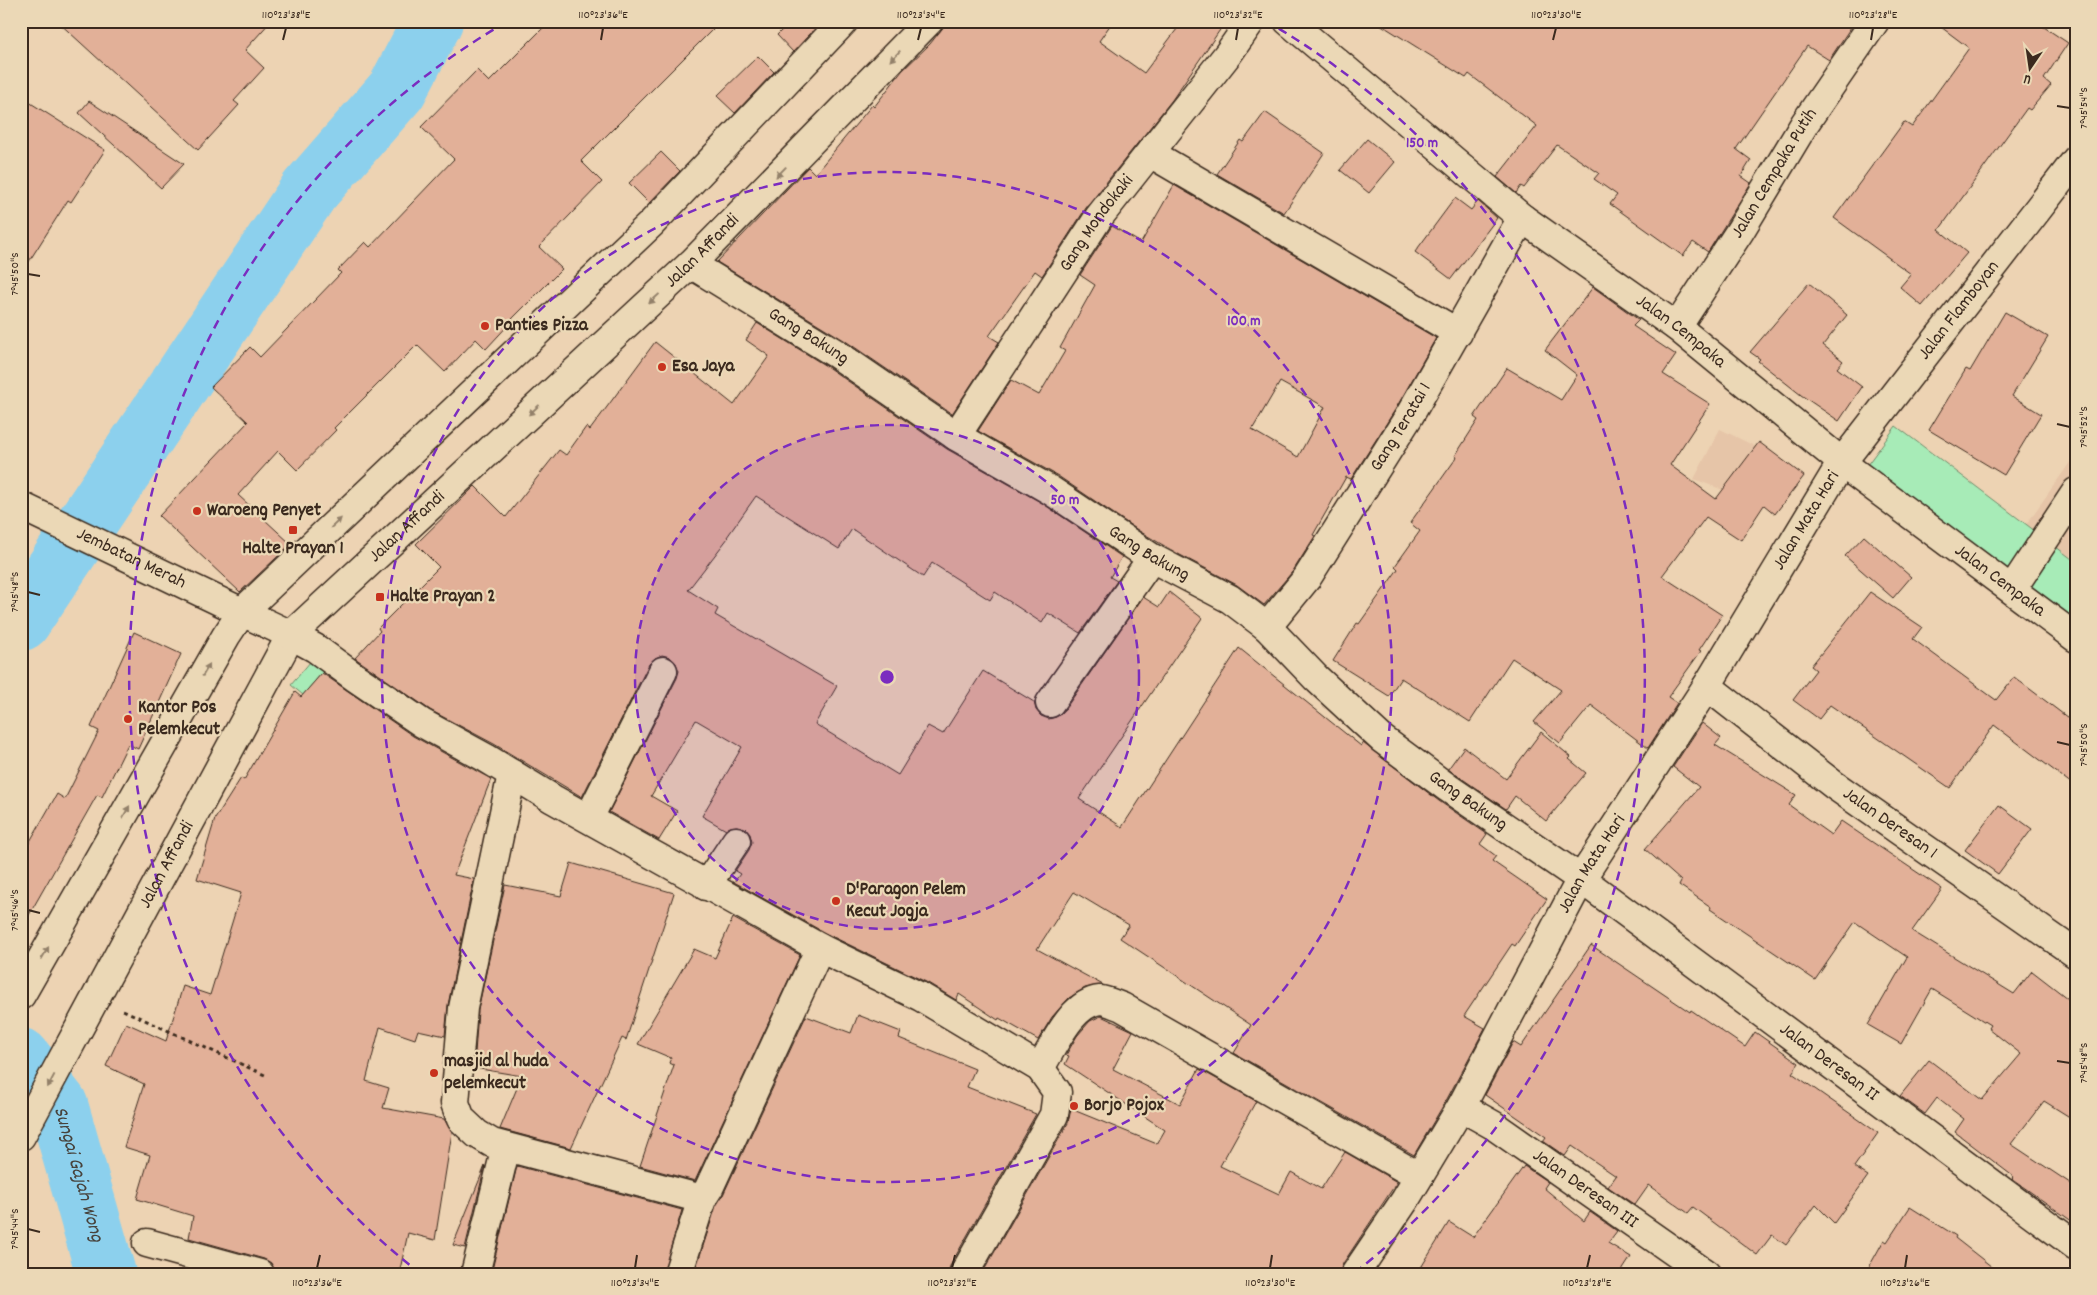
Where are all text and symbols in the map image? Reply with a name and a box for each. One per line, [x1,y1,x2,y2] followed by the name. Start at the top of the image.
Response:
[262,7,311,24] text: 110°23'38"E
[578,7,628,24] text: 110°23'36"E
[897,7,946,24] text: 110°23'34"E
[1214,7,1263,24] text: 110°23'32"E
[1531,7,1582,24] text: 110°23'30"E
[1849,7,1898,24] text: 110°23'28"E
[2004,42,2054,92] north arrow
[889,50,901,62] one-way arrow
[2022,68,2033,89] text: U
[2076,87,2093,129] text: 7°45'54"S
[1725,103,1825,244] street label: Jalan Cempaka Putih
[1406,133,1438,155] text: 150 m
[775,166,787,178] one-way arrow
[1053,169,1141,278] street label: Gang Mondokaki
[659,208,747,295] street label: Jalan Affandi
[7,252,24,296] text: 7°45'50"S
[1912,255,2007,366] street label: Jalan Flamboyan
[1630,288,1732,376] street label: Jalan Cempaka
[648,293,660,305] one-way arrow
[763,301,854,372] street label: Gang Bakung
[1227,311,1261,333] text: 100 m
[495,313,589,340] place label: Panties Pizza
[479,320,491,332] marker: Panties Pizza
[672,354,735,381] place label: Esa Jaya
[656,361,668,373] marker: Esa Jaya
[1364,378,1439,477] street label: Gang Teratai 1
[528,404,541,415] one-way arrow
[2076,406,2093,448] text: 7°45'52"S
[1766,465,1847,576] street label: Jalan Mata Hari
[363,484,452,569] street label: Jalan Affandi
[1051,490,1079,512] text: 50 m
[207,498,321,525] place label: Waroeng Penyet
[191,505,203,517] marker: Waroeng Penyet
[329,517,341,529] one-way arrow
[1102,519,1194,589] street label: Gang Bakung
[72,521,190,597] street label: Jembatan Merah
[287,524,299,536] marker: Halte Prayan 1
[242,536,344,563] place label: Halte Prayan 1
[1948,538,2052,625] street label: Jalan Cempaka
[7,572,24,612] text: 7°45'48"S
[390,584,496,611] place label: Halte Prayan 2
[374,591,386,603] marker: Halte Prayan 2
[202,664,211,677] one-way arrow
[878,668,896,686] centre of rings
[138,695,220,744] place label: Kantor Pos Pelemkecut
[122,713,134,725] marker: Kantor Pos Pelemkecut
[2076,723,2093,767] text: 7°45'50"S
[1422,764,1513,838] street label: Gang Bakung
[1837,781,1943,867] street label: Jalan Deresan 1
[122,804,130,819] one-way arrow
[1552,809,1633,918] street label: Jalan Mata Hari
[133,816,202,913] street label: Jalan Affandi
[846,877,966,926] place label: D'Paragon Pelem Kecut Jogja
[7,889,24,931] text: 7°45'46"S
[830,895,842,907] marker: D'Paragon Pelem Kecut Jogja
[41,946,50,959] one-way arrow
[1773,1017,1884,1109] street label: Jalan Deresan II
[2076,1043,2093,1083] text: 7°45'48"S
[444,1049,549,1098] place label: masjid al huda pelemkecut
[428,1067,440,1079] marker: masjid al huda pelemkecut
[46,1075,55,1088] one-way arrow
[1084,1093,1165,1120] place label: Borjo Pojox
[1068,1100,1080,1112] marker: Borjo Pojox
[45,1104,111,1247] water label: Sungai Gajah Wong
[1527,1143,1644,1236] street label: Jalan Deresan III
[7,1209,24,1249] text: 7°45'44"S
[292,1275,342,1292] text: 110°23'36"E
[611,1275,660,1292] text: 110°23'34"E
[928,1275,977,1292] text: 110°23'32"E
[1245,1275,1296,1292] text: 110°23'30"E
[1563,1275,1612,1292] text: 110°23'28"E
[1880,1275,1930,1292] text: 110°23'26"E

